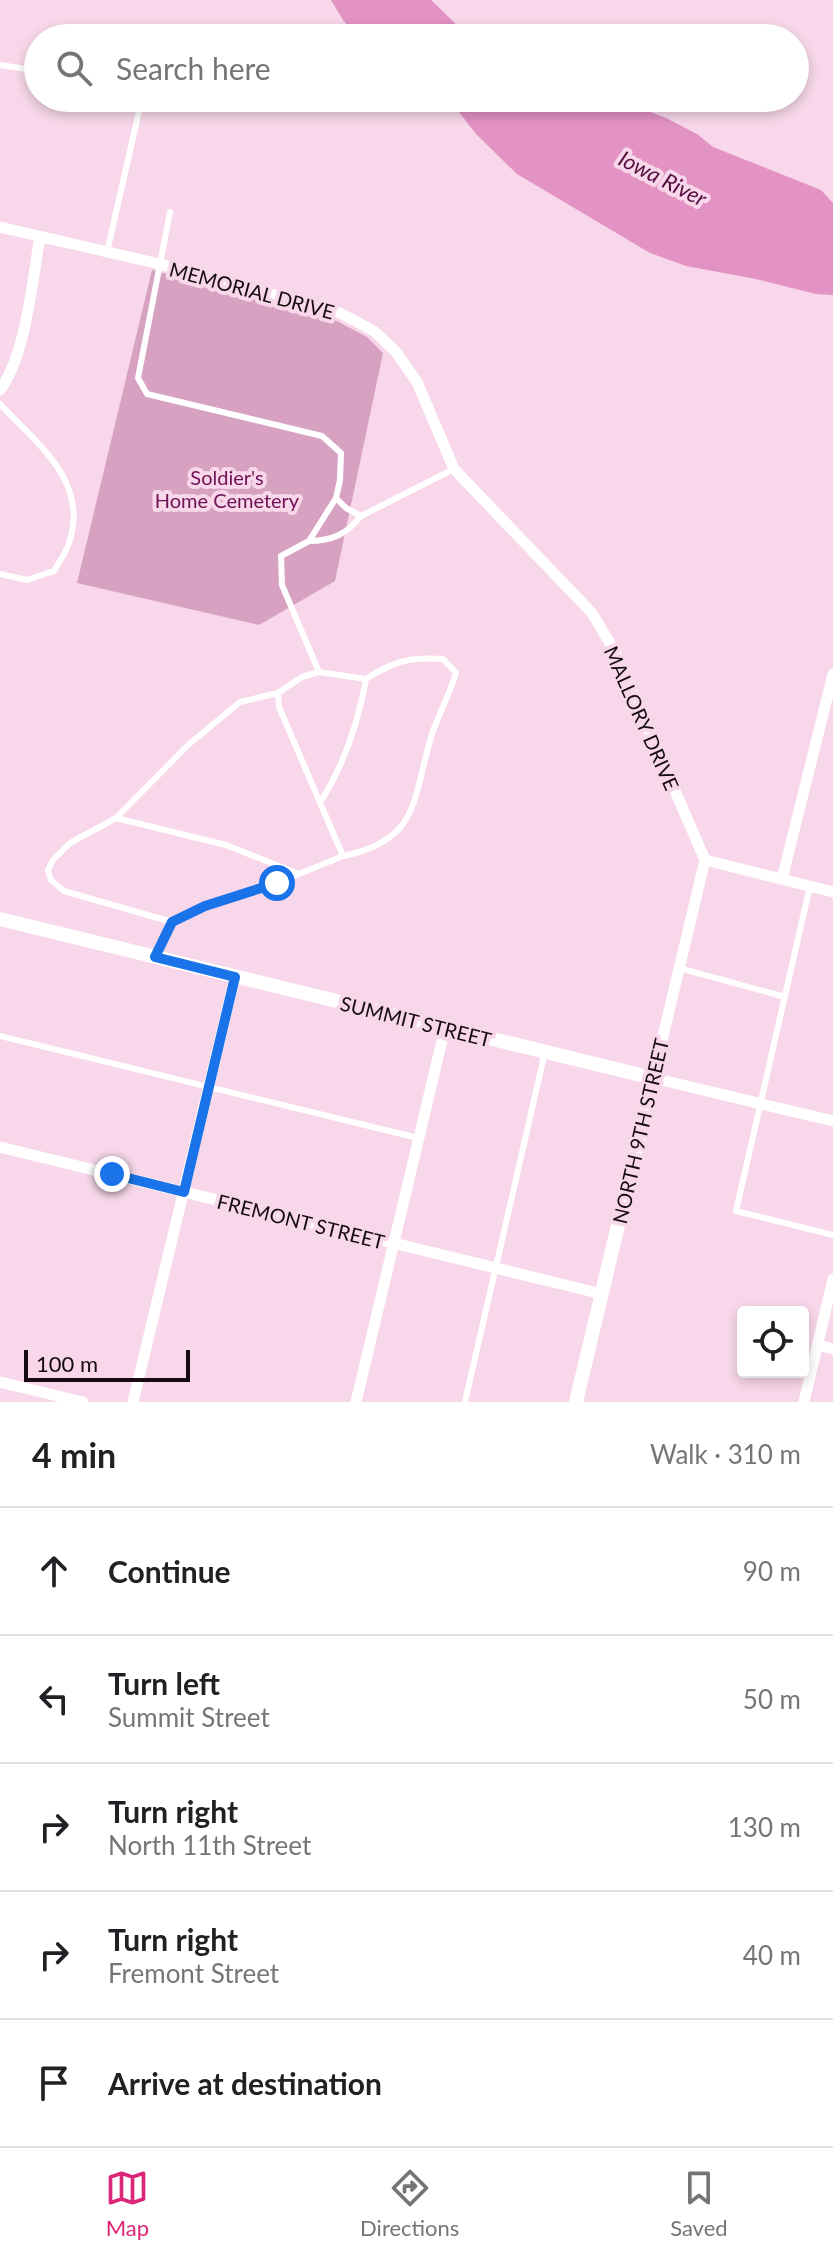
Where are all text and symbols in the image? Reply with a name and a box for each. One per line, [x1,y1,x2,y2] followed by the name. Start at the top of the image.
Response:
[24,24,809,112] search box
[52,46,96,90] icon: search
[116,50,271,86] text: Search here
[615,144,712,212] water label: Iowa River
[167,256,337,324] street label: MEMORIAL DRIVE
[155,465,300,512] park label: Soldier's Home Cemetery
[599,642,685,794] street label: MALLORY DRIVE
[259,865,295,901] route start
[338,991,494,1051] street label: SUMMIT STREET
[607,1036,673,1226] street label: NORTH 9TH STREET
[94,1156,130,1192] route end
[215,1189,387,1253] street label: FREMONT STREET
[737,1306,809,1378] map controls
[737,1306,809,1378] button: locate
[24,1346,190,1382] scale bar
[36,1350,98,1377] text: 100 m
[32,1434,116,1475] text: 4 min
[650,1438,801,1470] text: Walk · 310 m
[32,1549,76,1593] icon: ahead
[108,1553,231,1589] text: Continue
[743,1555,801,1587] text: 90 m
[108,1665,220,1701] text: Turn left
[32,1677,76,1721] icon: left
[743,1683,801,1715] text: 50 m
[108,1701,270,1733] text: Summit Street
[108,1793,238,1829] text: Turn right
[32,1805,76,1849] icon: right
[728,1811,801,1843] text: 130 m
[108,1829,311,1861] text: North 11th Street
[108,1921,238,1957] text: Turn right
[32,1933,76,1977] icon: right
[743,1939,801,1971] text: 40 m
[108,1957,279,1989] text: Fremont Street
[32,2061,76,2105] icon: arrive
[108,2065,382,2101] text: Arrive at destination
[105,2166,149,2241] tab: Map
[360,2166,459,2241] tab: Directions
[670,2166,728,2241] tab: Saved

